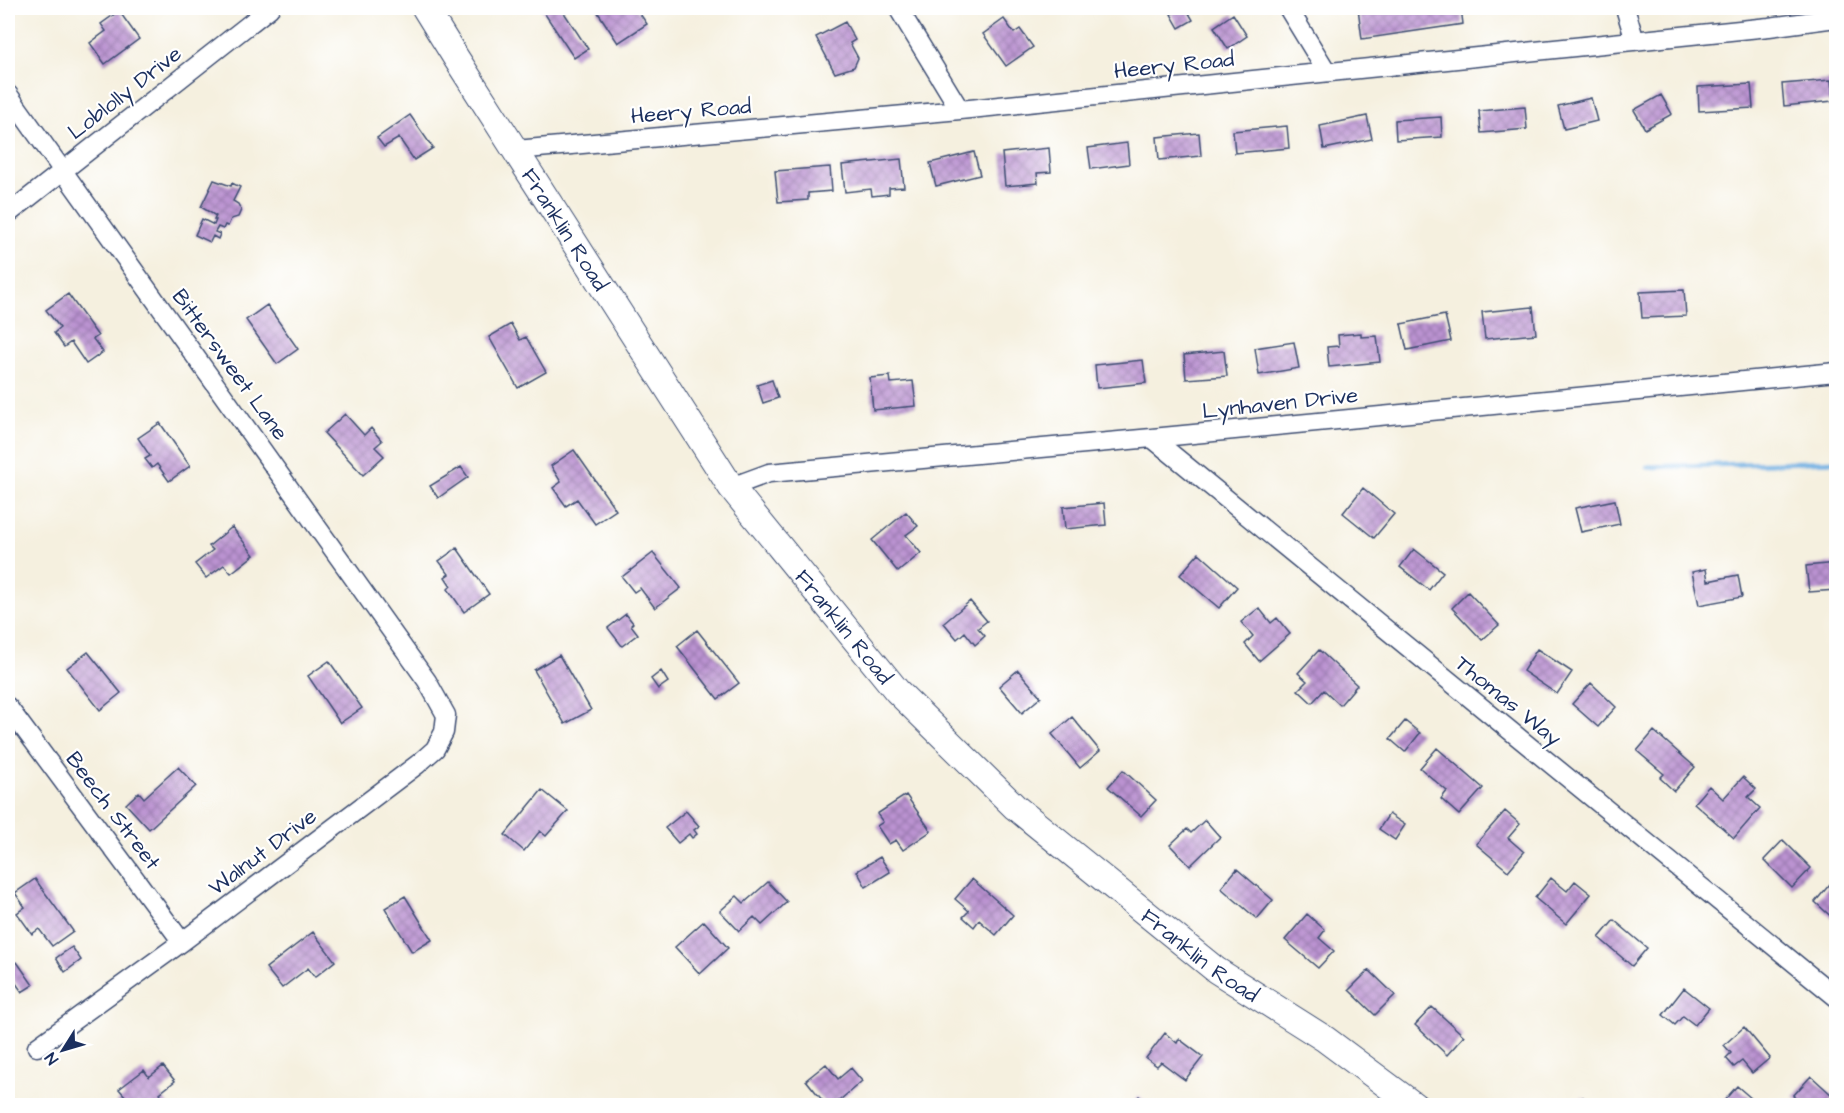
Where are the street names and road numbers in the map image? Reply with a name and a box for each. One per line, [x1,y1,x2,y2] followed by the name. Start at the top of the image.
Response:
[62,39,189,148] street label: Loblolly Drive
[1113,44,1236,88] street label: Heery Road
[630,91,753,133] street label: Heery Road
[513,162,615,297] street label: Franklin Road
[164,283,295,447] street label: Bittersweet Lane
[1201,380,1360,428] street label: Lynhaven Drive
[787,563,899,691] street label: Franklin Road
[1448,648,1568,755] street label: Thomas Way
[58,745,168,877] street label: Beech Street
[202,801,324,903] street label: Walnut Drive
[1134,901,1264,1010] street label: Franklin Road

